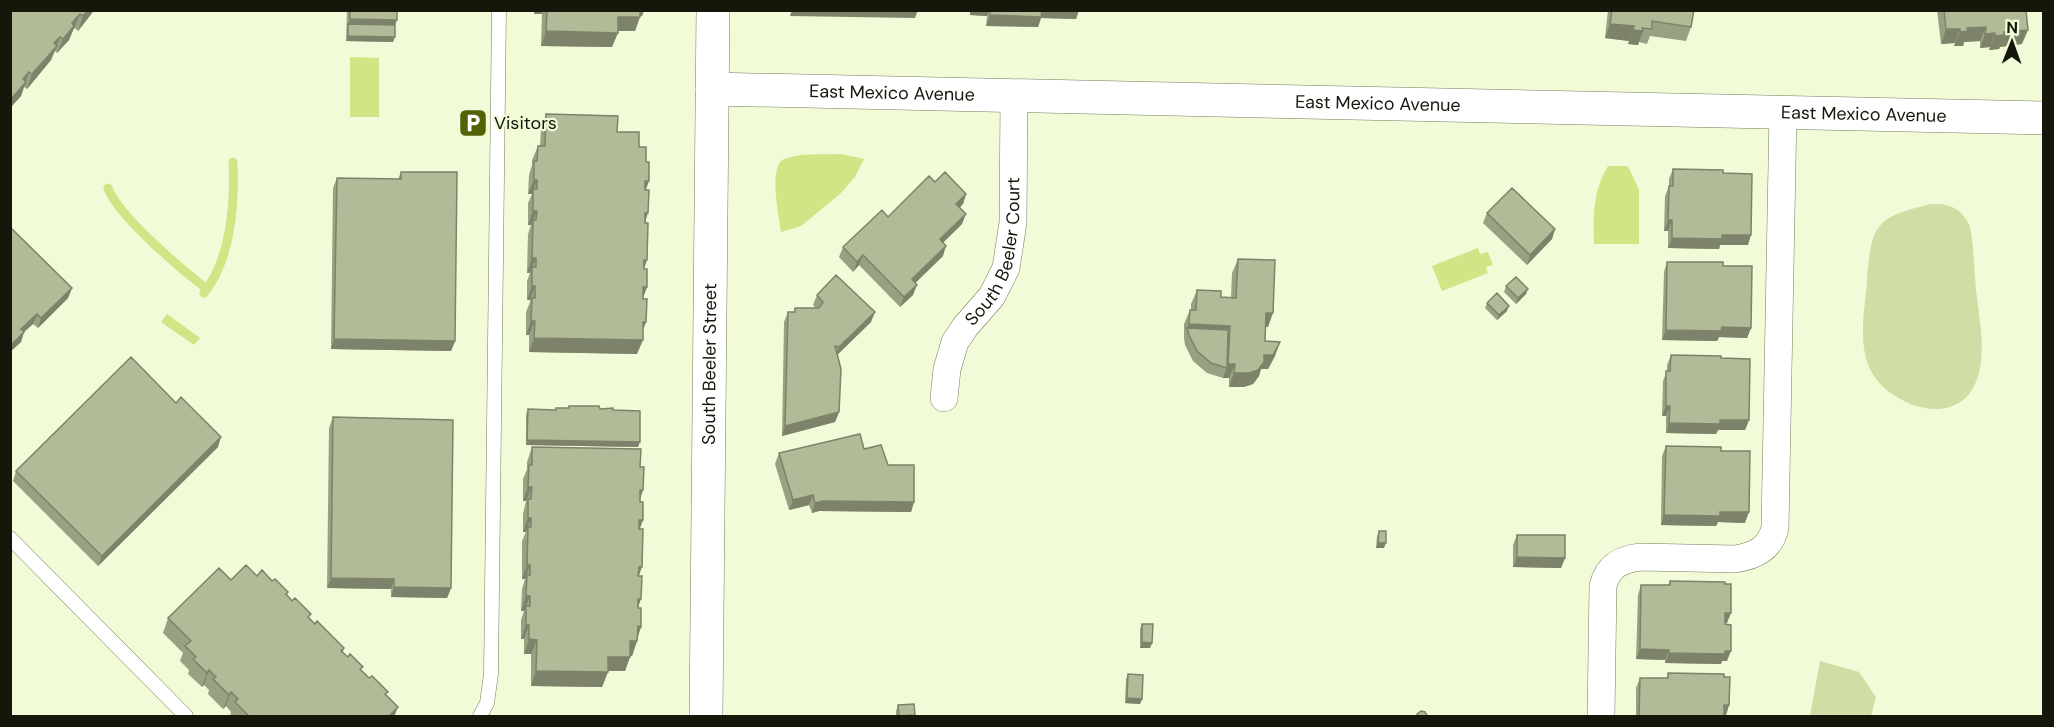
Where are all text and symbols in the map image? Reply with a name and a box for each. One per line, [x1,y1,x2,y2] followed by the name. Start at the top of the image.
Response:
[1982,12,2042,72] north arrow
[2006,17,2018,38] text: N
[809,79,975,107] street label: East Mexico Avenue
[1295,90,1461,117] street label: East Mexico Avenue
[1781,100,1947,128] street label: East Mexico Avenue
[457,107,489,139] parking icon: Visitors
[494,111,557,135] place label: Visitors
[960,177,1025,331] street label: South Beeler Court
[697,283,722,445] street label: South Beeler Street

